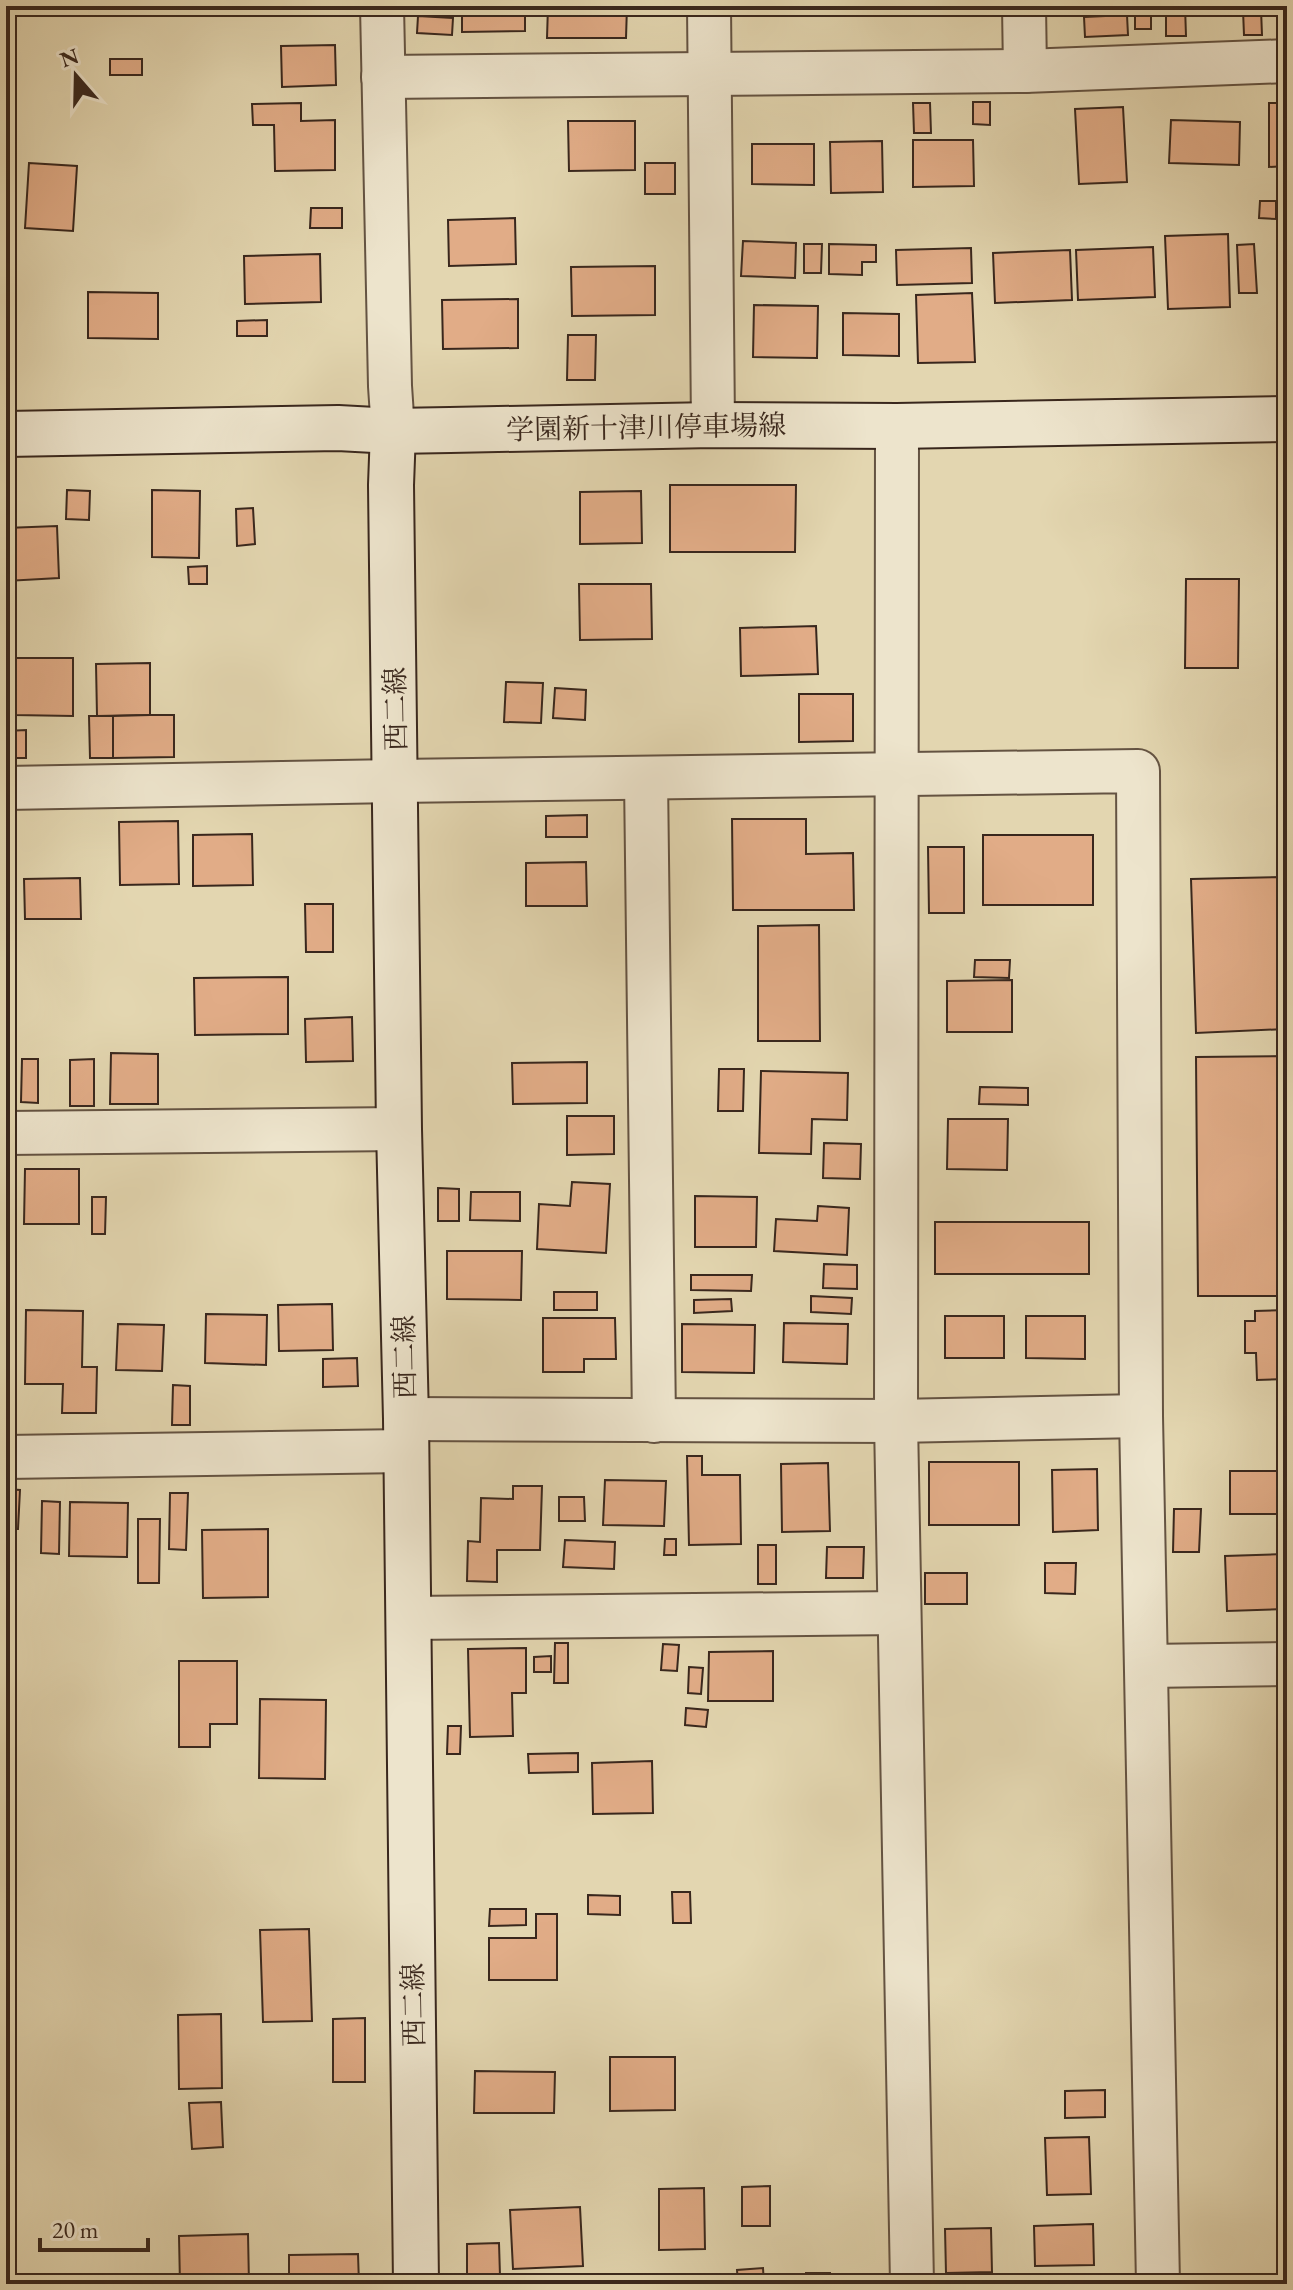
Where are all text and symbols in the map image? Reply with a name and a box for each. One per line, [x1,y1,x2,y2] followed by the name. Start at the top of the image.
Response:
[36,36,116,116] north arrow
[56,41,83,74] text: N
[506,407,786,447] street label: 学園新十津川停車場線
[376,667,414,751] street label: 西二線
[385,1315,423,1399] street label: 西二線
[394,1963,432,2047] street label: 西二線
[40,2202,148,2252] scale bar
[52,2214,99,2245] text: 20 m

